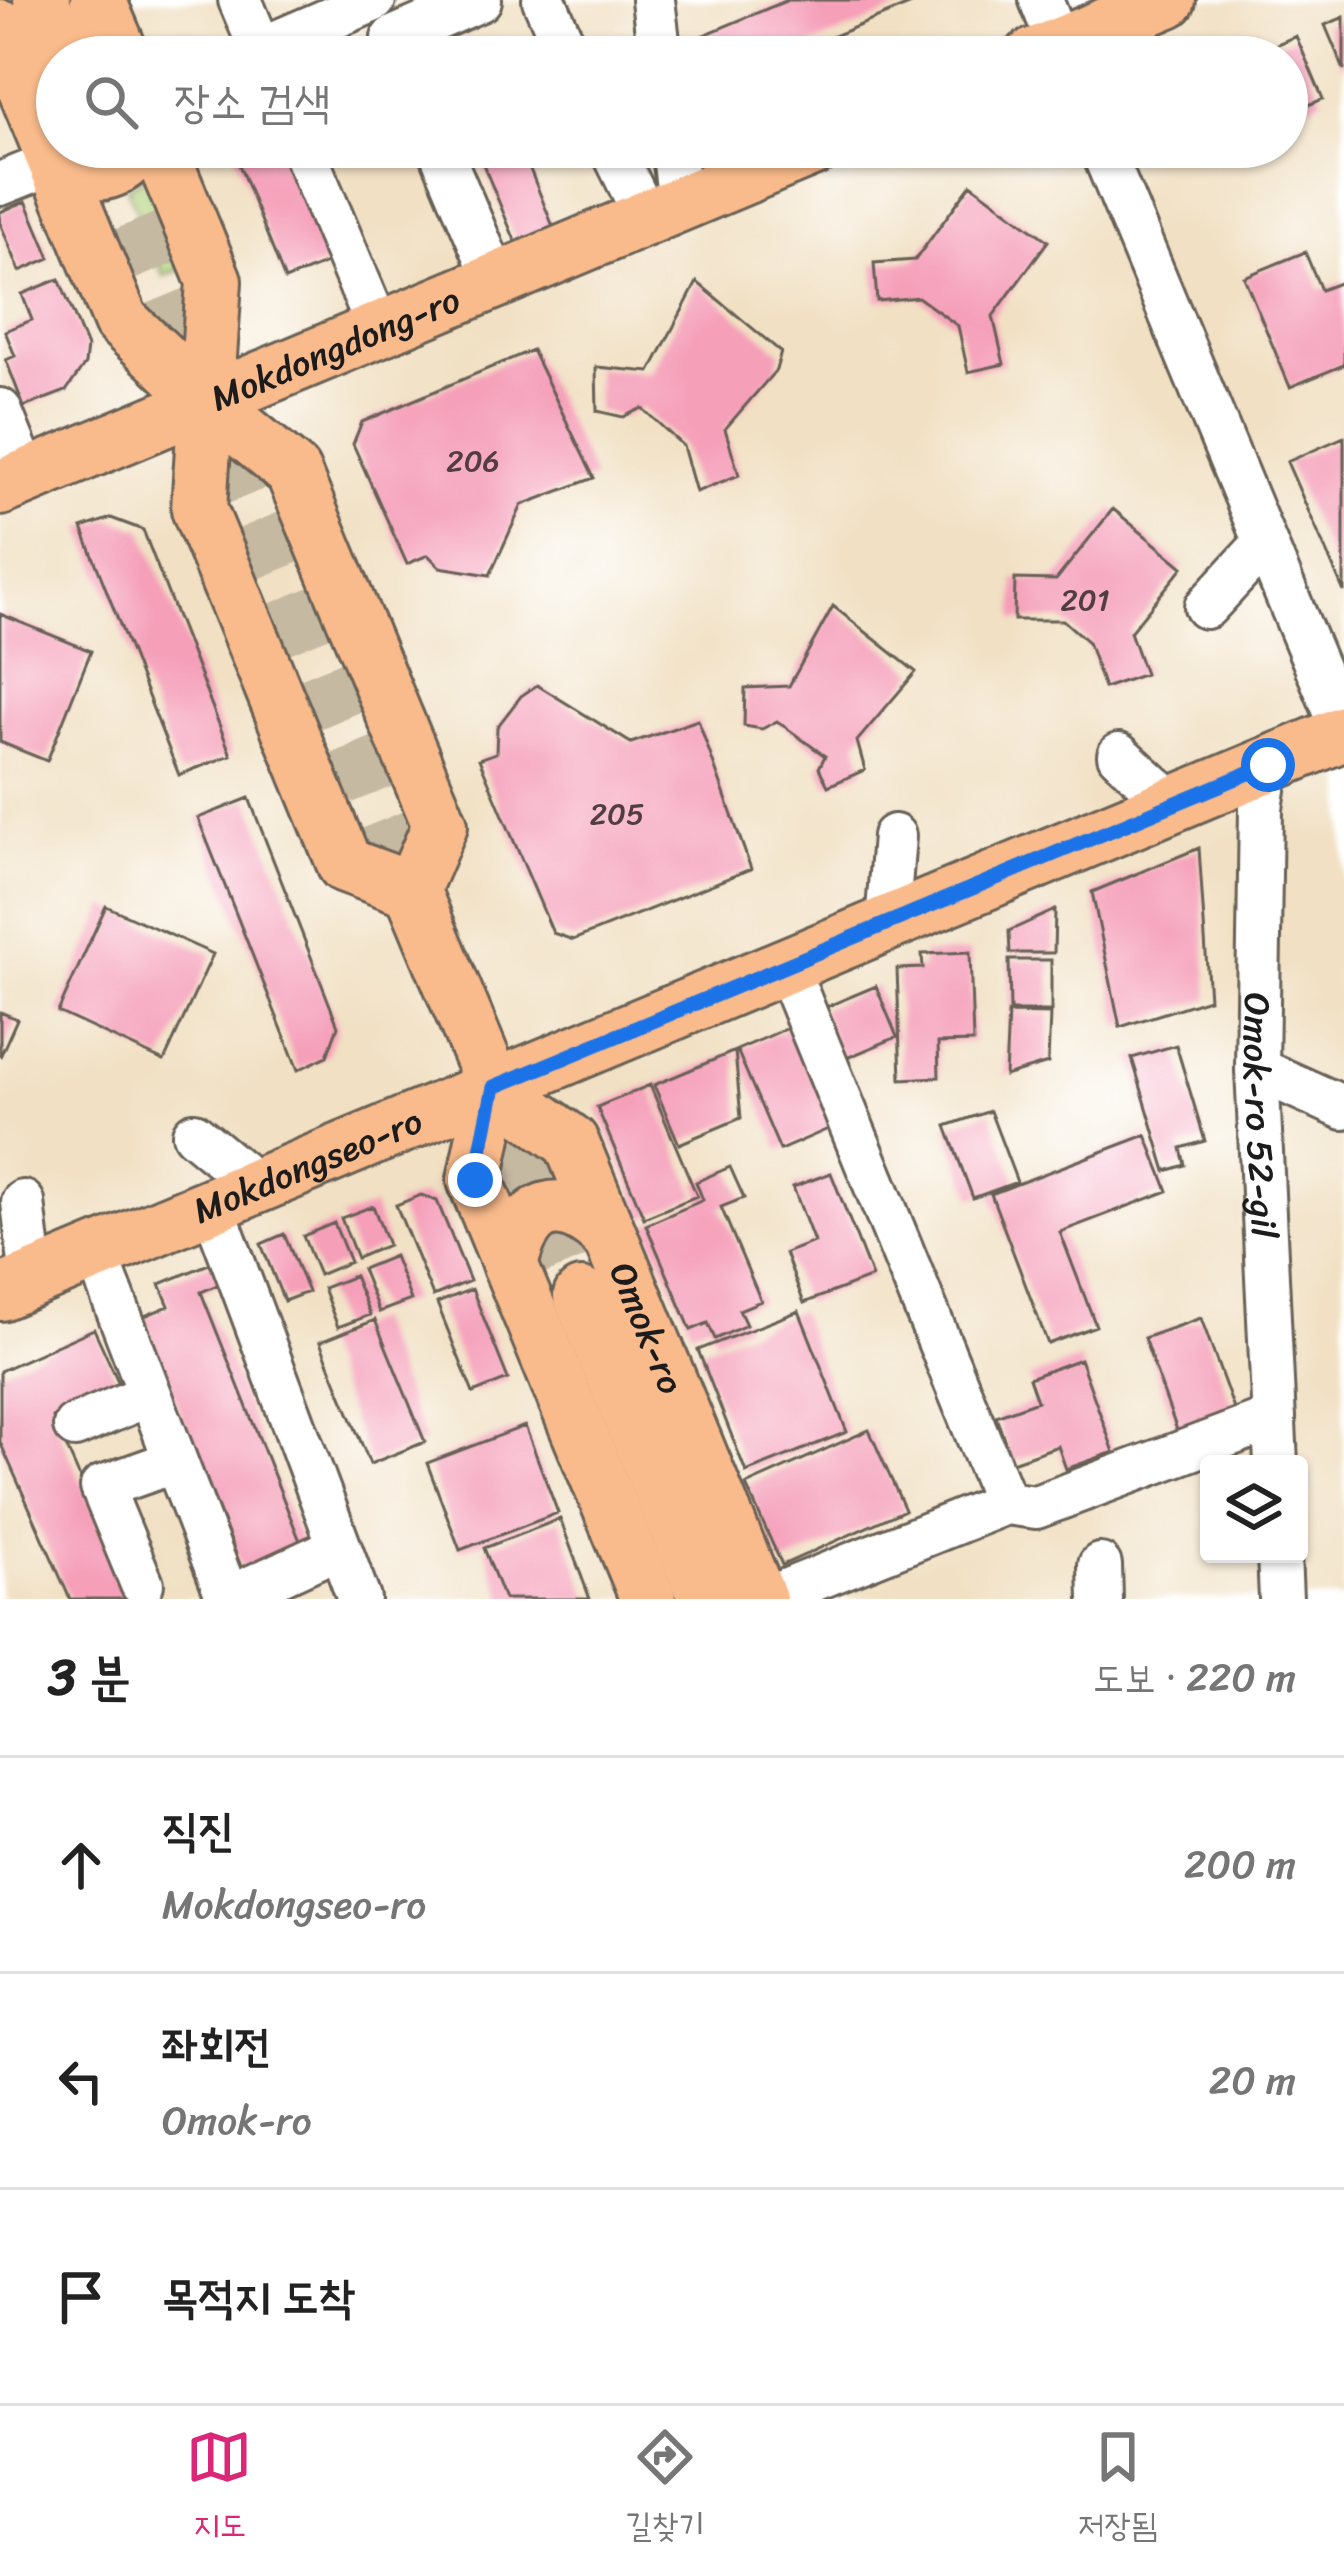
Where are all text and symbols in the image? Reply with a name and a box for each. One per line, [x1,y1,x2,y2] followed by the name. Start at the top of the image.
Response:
[36,36,1308,168] search box
[174,62,331,142] text: 장소 검색
[78,69,144,135] icon: search
[200,268,470,430] street label: Mokdongdong-ro
[446,434,500,488] house number: 206
[1060,573,1110,627] house number: 201
[1241,738,1295,792] route start
[590,787,644,841] house number: 205
[1224,992,1296,1240] street label: Omok-ro 52-gil
[183,1089,433,1242] street label: Mokdongseo-ro
[448,1153,502,1207] route end
[591,1252,702,1404] street label: Omok-ro
[1200,1455,1308,1563] map controls
[1200,1455,1308,1563] button: layers
[48,1632,130,1722] text: 3 분
[1093,1643,1296,1712] text: 도보 · 220 m
[162,1790,234,1870] text: 직진
[1184,1830,1296,1899] text: 200 m
[48,1832,114,1898] icon: ahead
[162,1870,426,1939] text: Mokdongseo-ro
[162,2006,271,2086] text: 좌회전
[1209,2046,1296,2115] text: 20 m
[48,2048,114,2114] icon: left
[162,2086,312,2155] text: Omok-ro
[162,2257,355,2337] text: 목적지 도착
[48,2264,114,2330] icon: arrive
[186,2424,252,2554] tab: 지도
[625,2424,705,2554] tab: 길찾기
[1078,2424,1158,2554] tab: 저장됨

